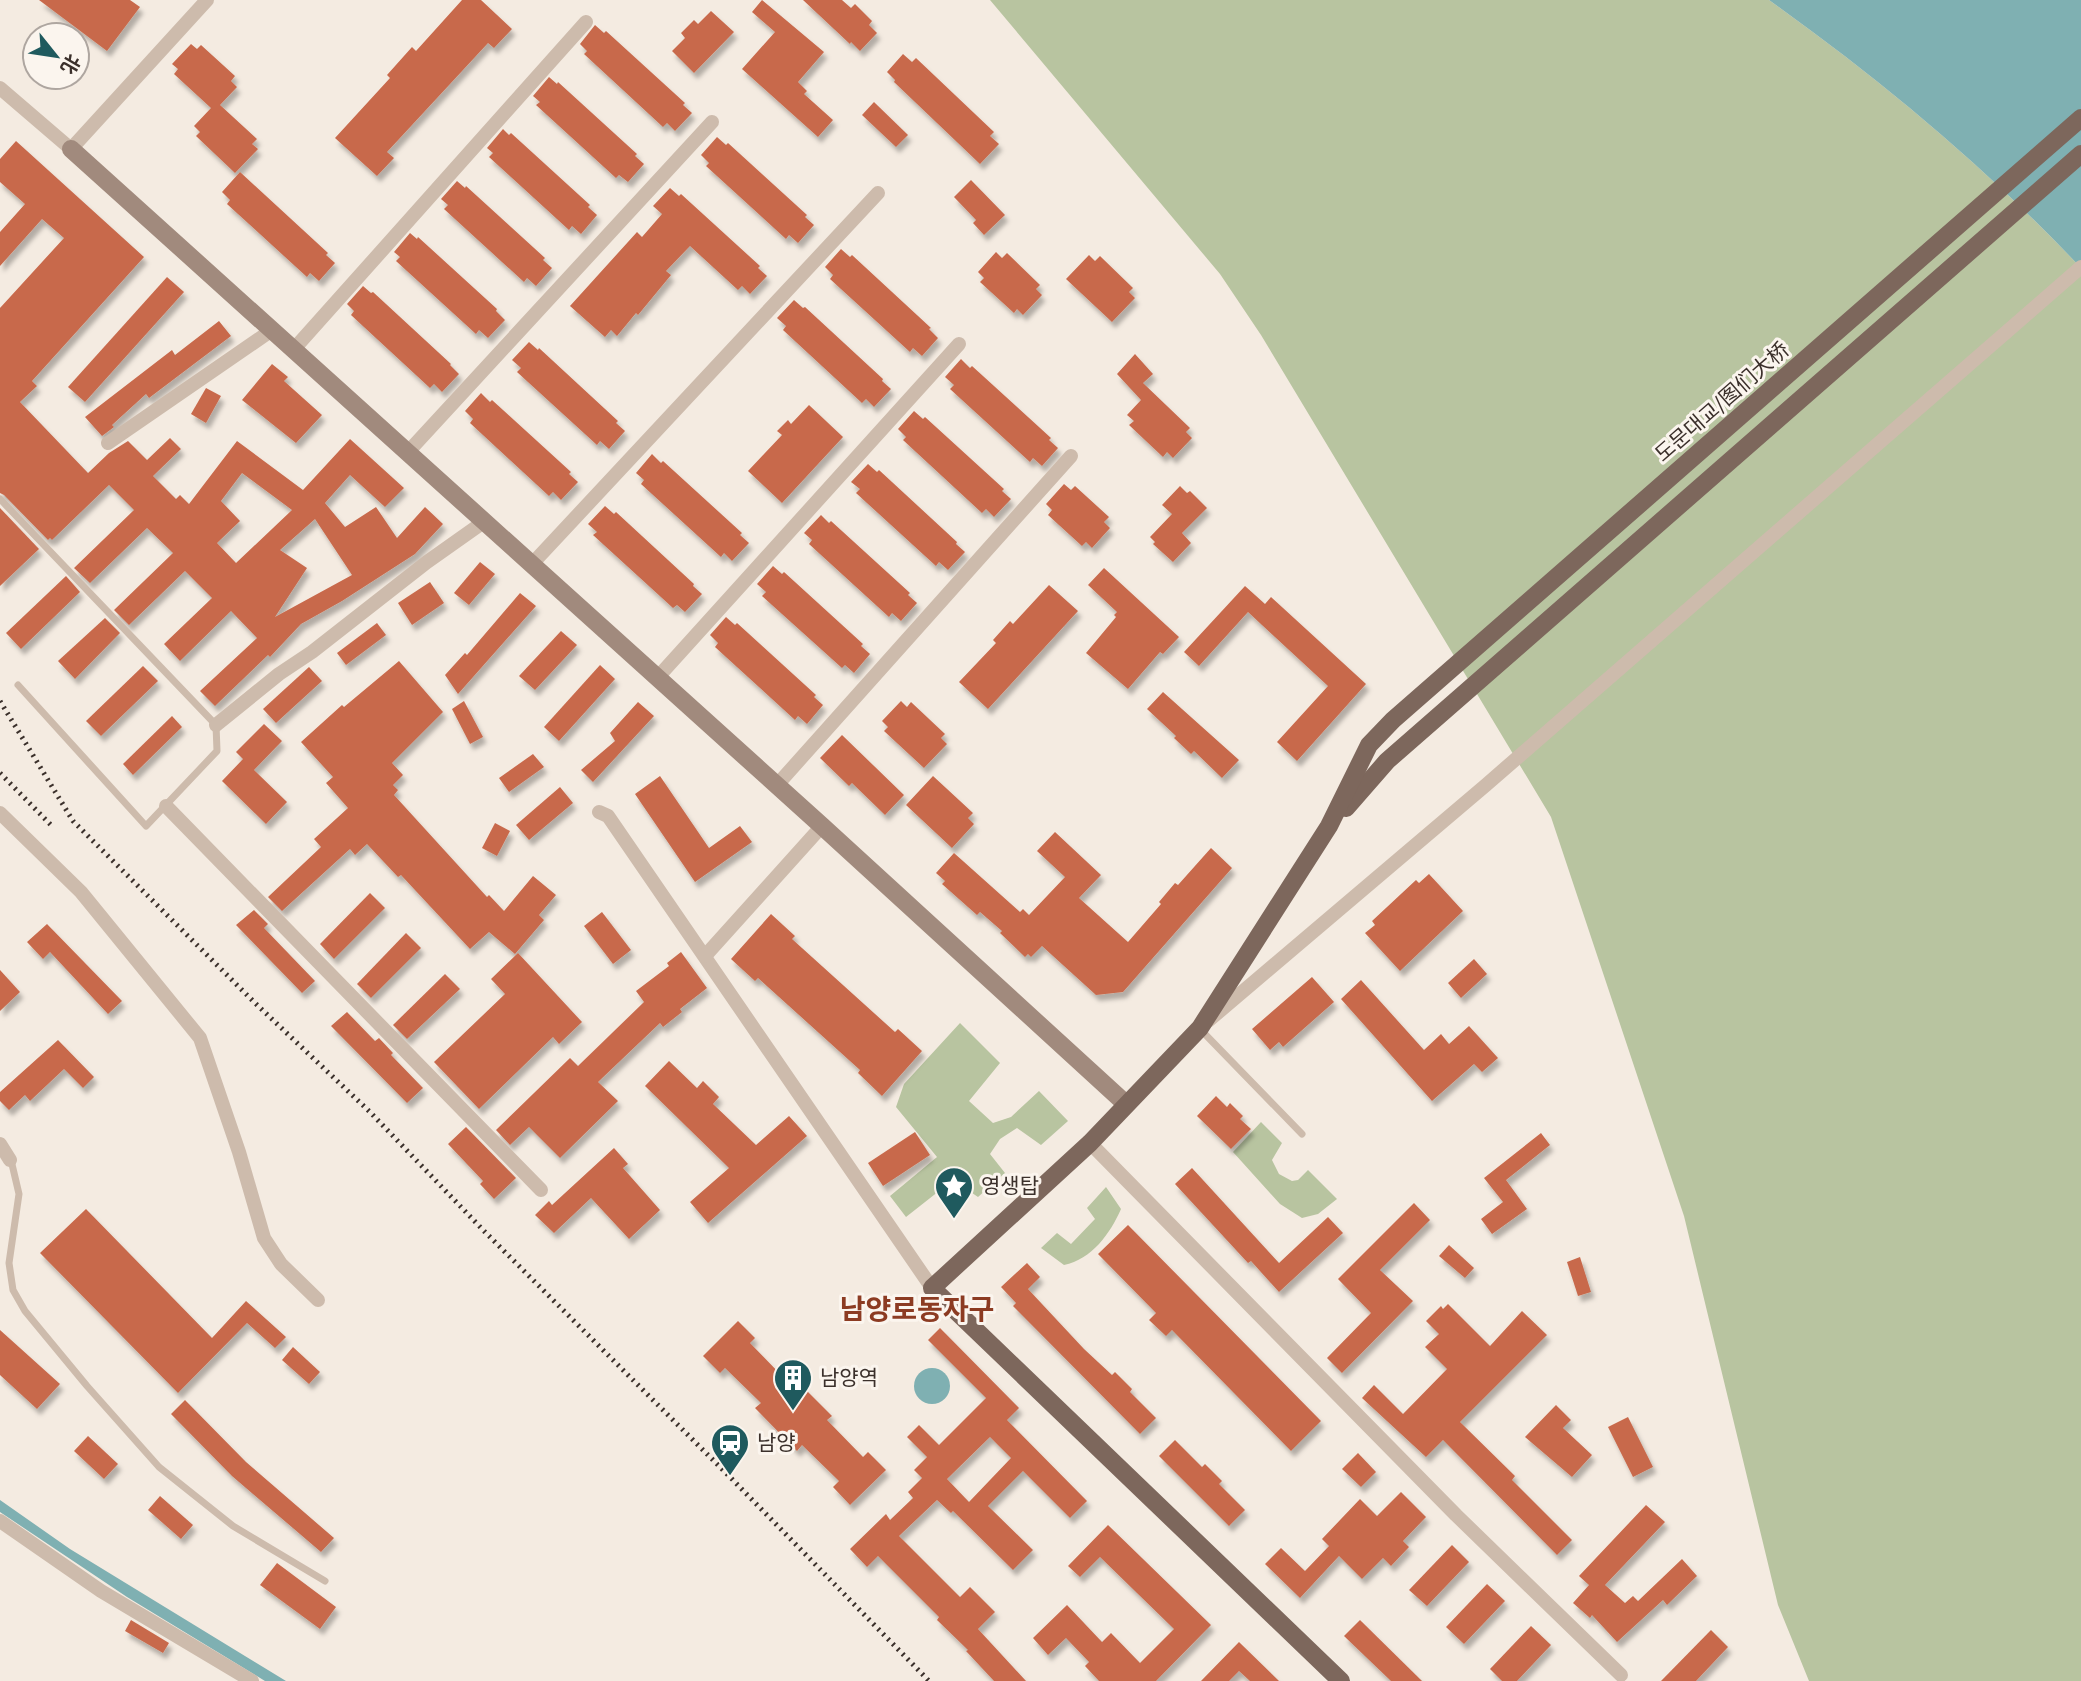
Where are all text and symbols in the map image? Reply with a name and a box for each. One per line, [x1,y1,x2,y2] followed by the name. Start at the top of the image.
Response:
[21,21,91,91] north arrow
[56,50,86,79] text: 北
[1648,335,1794,467] street label: 도문대교/图们大桥
[933,1165,975,1220] place icon: 영생탑
[981,1171,1039,1199] place label: 영생탑
[840,1290,994,1327] district label: 남양로동자구
[772,1357,814,1412] building icon: 남양역
[820,1363,878,1391] place label: 남양역
[709,1422,751,1477] station icon: 남양
[757,1428,796,1456] place label: 남양

